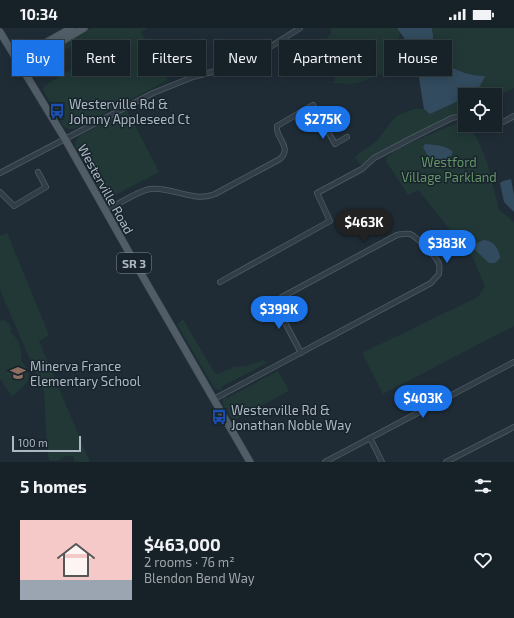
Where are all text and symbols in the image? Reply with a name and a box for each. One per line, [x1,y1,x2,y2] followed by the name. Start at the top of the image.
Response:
[20,5,58,23] text: 10:34
[12,40,64,76] chip: Buy
[72,40,130,76] chip: Rent
[138,40,206,76] chip: Filters
[214,40,271,76] chip: New
[279,40,376,76] chip: Apartment
[384,40,452,76] chip: House
[458,88,502,132] map controls
[458,88,502,132] button: locate
[69,96,190,127] place label: Westerville Rd & Johnny Appleseed Ct
[48,102,66,120] bus stop icon: Westerville Rd & Johnny Appleseed Ct
[295,106,351,140] pin: $275K
[304,111,342,127] text: $275K
[75,141,137,237] street label: Westerville Road
[401,154,497,185] park label: Westford Village Parkland
[336,209,392,243] pin: $463K
[344,214,384,230] text: $463K
[419,230,475,264] pin: $383K
[428,235,466,251] text: $383K
[117,253,151,273] road number: SR 3
[251,296,307,330] pin: $399K
[260,301,298,317] text: $399K
[30,358,141,389] place label: Minerva France Elementary School
[9,364,27,382] school or university icon: Minerva France Elementary School
[395,385,451,419] pin: $403K
[403,390,443,406] text: $403K
[231,402,351,433] place label: Westerville Rd & Jonathan Noble Way
[210,408,228,426] bus stop icon: Westerville Rd & Jonathan Noble Way
[12,434,81,453] scale bar
[18,436,48,449] text: 100 m
[472,475,494,497] icon: filters
[20,476,87,496] text: 5 homes
[144,534,221,554] text: $463,000
[52,536,100,584] icon: home
[472,549,494,571] icon: heart
[144,554,235,570] text: 2 rooms · 76 m²
[144,570,255,586] text: Blendon Bend Way

